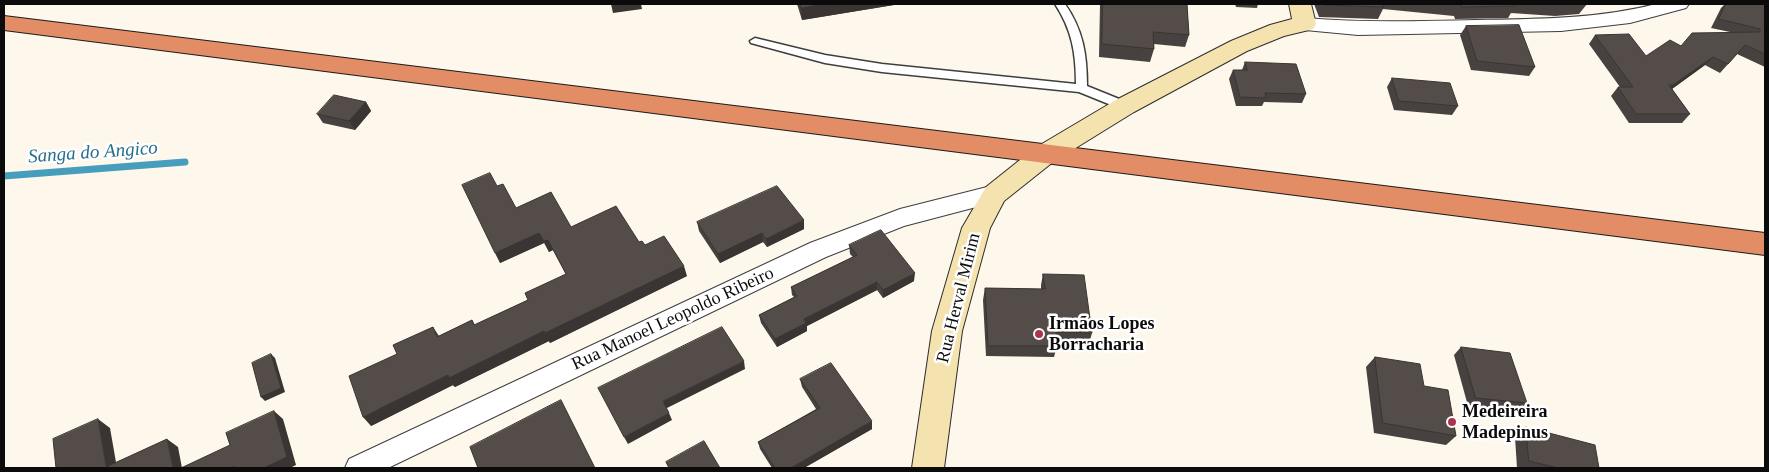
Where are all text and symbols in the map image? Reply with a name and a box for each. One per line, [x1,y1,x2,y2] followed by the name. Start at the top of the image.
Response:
[27,137,159,169] water label: Sanga do Angico
[932,231,986,365] street label: Rua Herval Mirim
[569,263,777,375] street label: Rua Manoel Leopoldo Ribeiro
[1049,313,1155,356] place label: Irmãos Lopes Borracharia
[1033,328,1045,340] marker: Irmãos Lopes Borracharia
[1462,401,1548,444] place label: Medeireira Madepinus
[1446,416,1458,428] marker: Medeireira Madepinus

